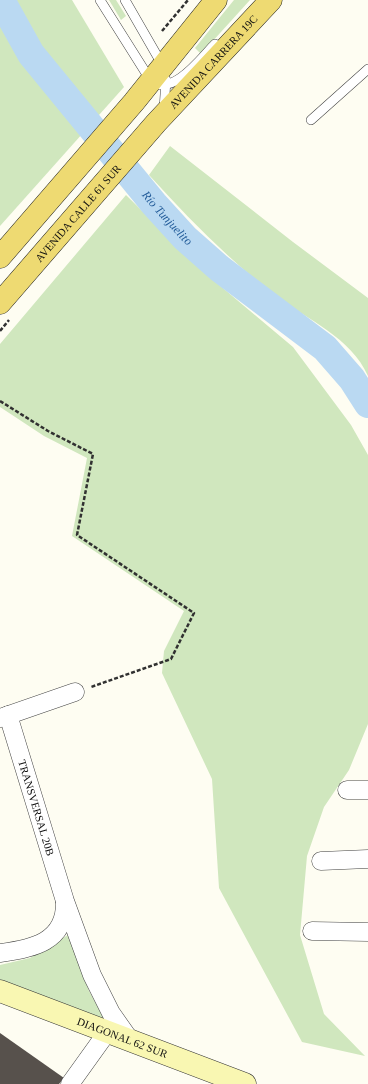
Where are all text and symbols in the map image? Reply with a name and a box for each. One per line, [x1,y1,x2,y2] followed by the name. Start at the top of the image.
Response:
[167,13,260,111] street label: AVENIDA CARRERA 19C
[33,162,124,264] street label: AVENIDA CALLE 61 SUR
[138,187,195,248] water label: Río Tunjuelito
[16,758,57,857] street label: TRANSVERSAL 20B
[76,1015,170,1060] street label: DIAGONAL 62 SUR

